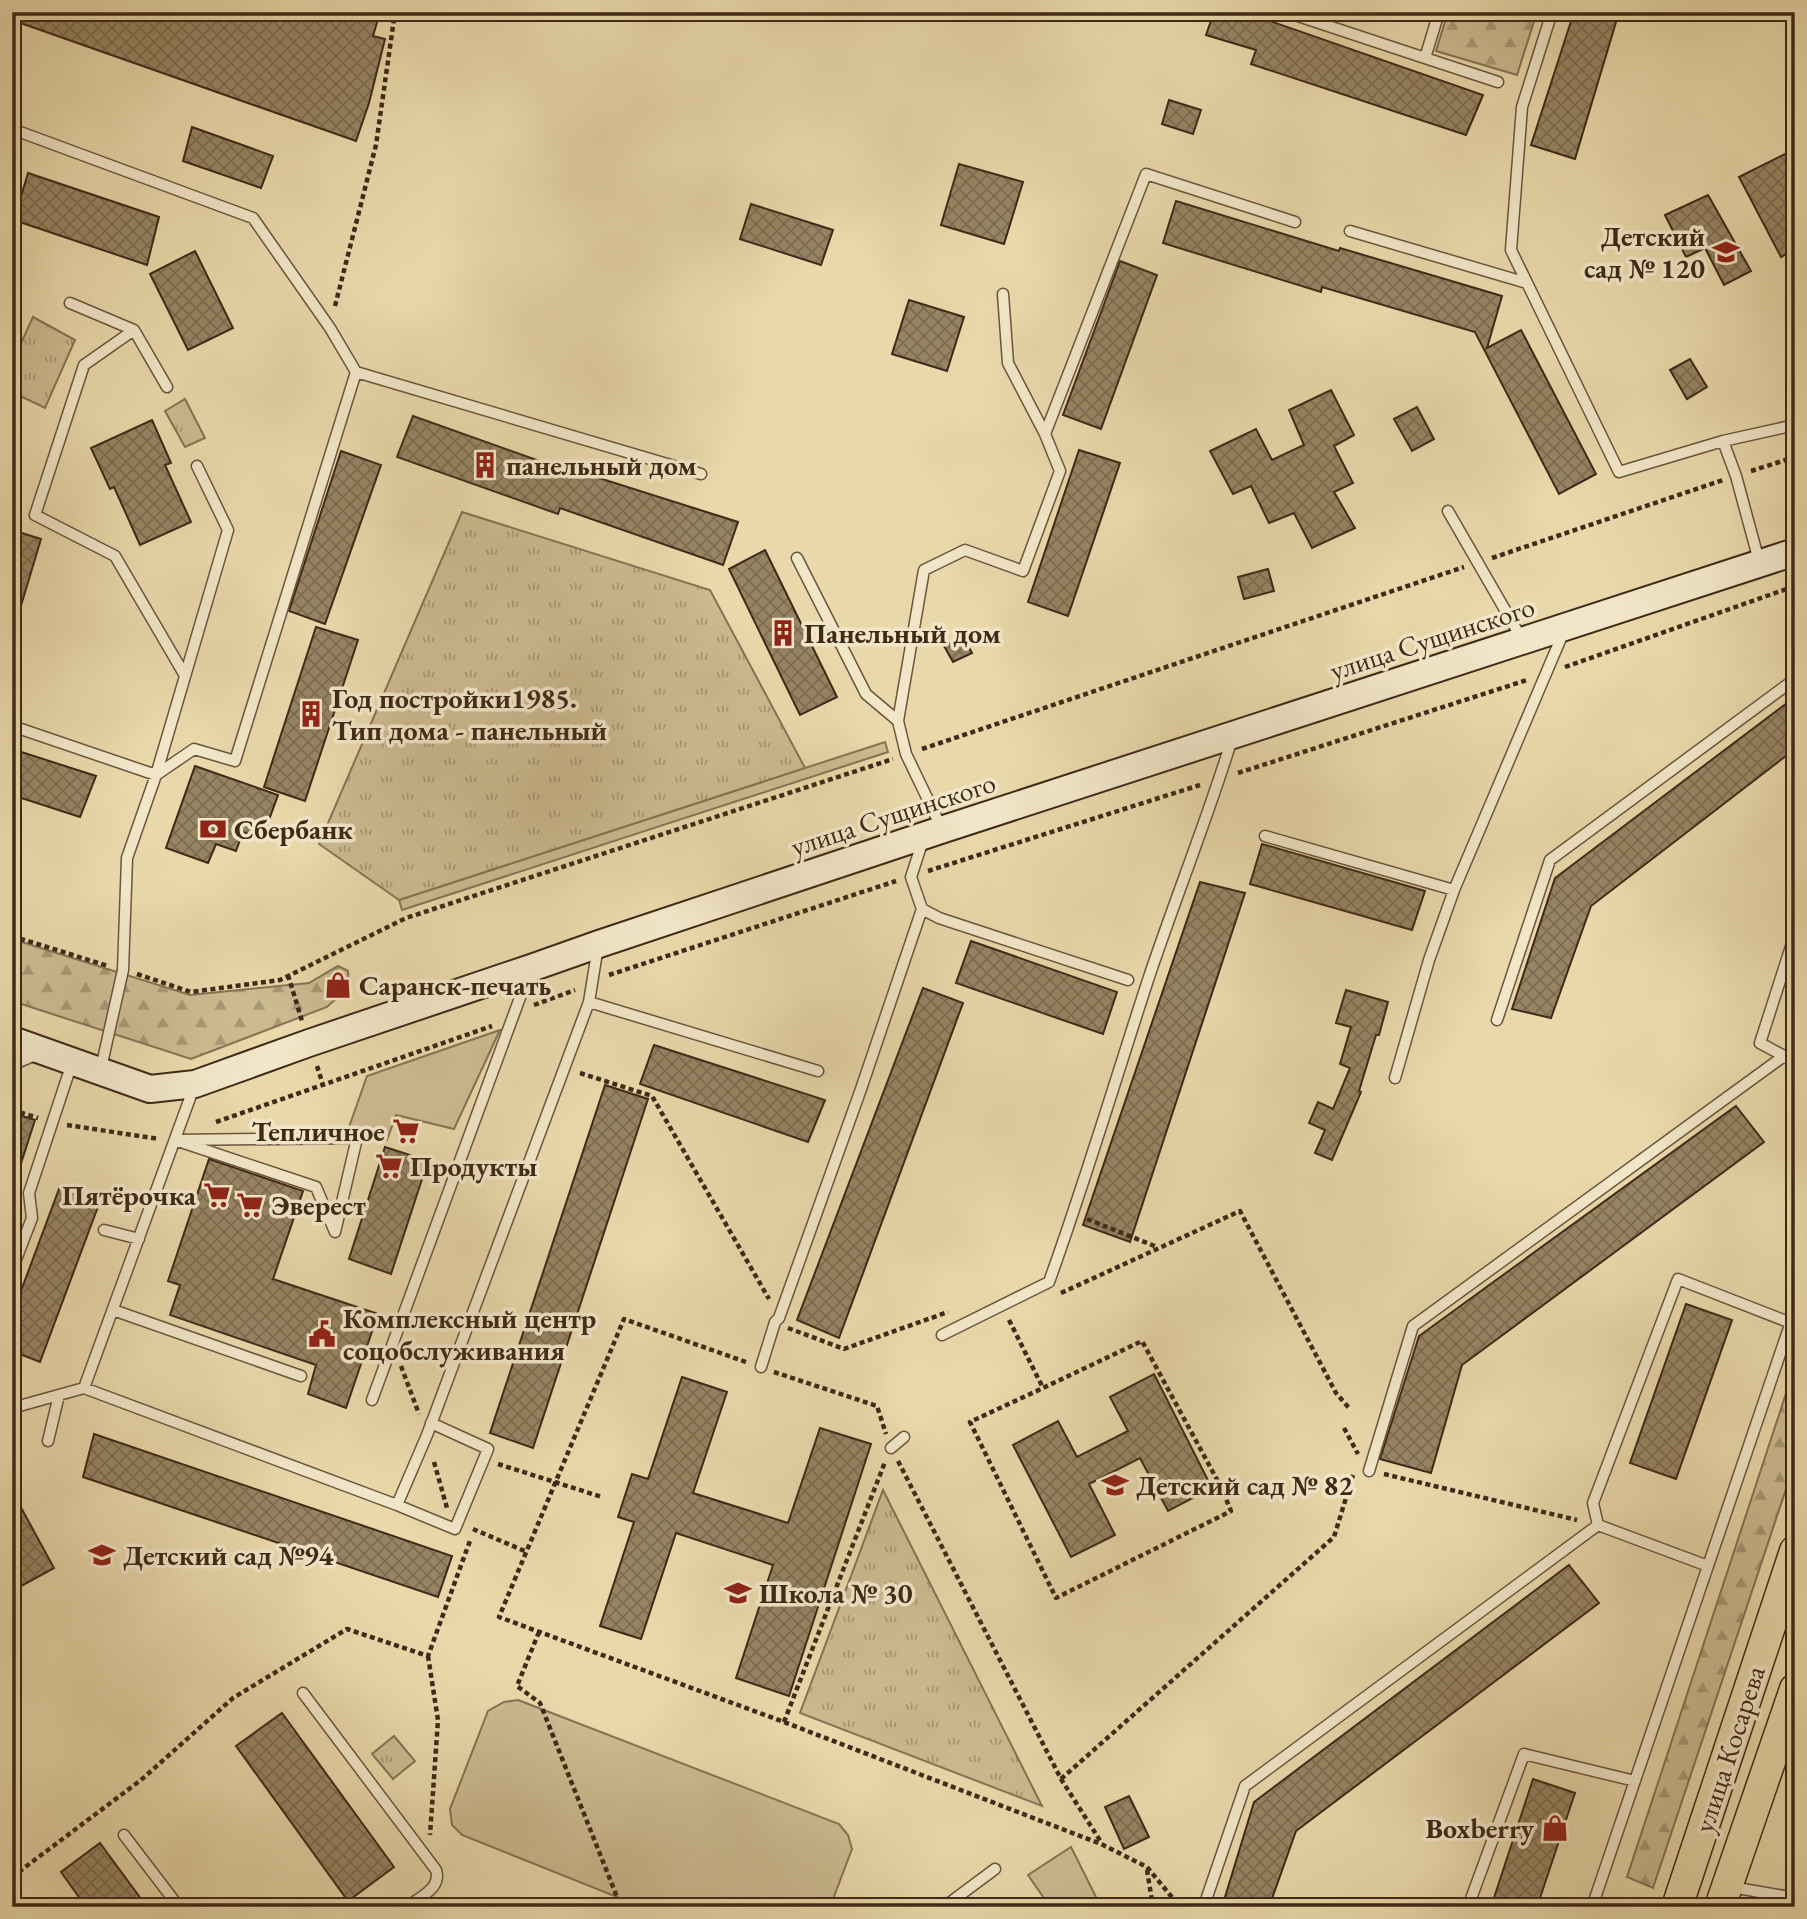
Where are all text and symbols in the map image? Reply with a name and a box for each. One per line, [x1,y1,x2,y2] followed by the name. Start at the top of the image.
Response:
[1584,218,1705,286] place label: Детский сад № 120
[1711,237,1741,267] school or university icon: Детский сад № 120
[506,447,697,483] place label: панельный дом
[470,450,500,480] building icon: панельный дом
[1325,588,1539,688] street label: улица Сущинского
[804,615,1001,651] place label: Панельный дом
[768,618,798,648] building icon: Панельный дом
[332,680,607,748] place label: Год постройки1985. Тип дома - панельный
[296,699,326,729] building icon: Год постройки1985. Тип дома - панельный
[786,764,1000,864] street label: улица Сущинского
[234,811,353,847] place label: Сбербанк
[198,814,228,844] bank icon: Сбербанк
[359,967,551,1003] place label: Саранск-печать
[323,970,353,1000] shop icon: Саранск-печать
[251,1113,385,1149] place label: Тепличное
[391,1116,421,1146] supermarket icon: Тепличное
[410,1148,537,1184] place label: Продукты
[374,1151,404,1181] supermarket icon: Продукты
[62,1177,197,1213] place label: Пятёрочка
[202,1180,232,1210] supermarket icon: Пятёрочка
[271,1187,366,1223] place label: Эверест
[235,1190,265,1220] supermarket icon: Эверест
[343,1300,596,1368] place label: Комплексный центр соцобслуживания
[307,1319,337,1349] public building icon: Комплексный центр соцобслуживания
[1136,1467,1353,1503] place label: Детский сад № 82
[1100,1470,1130,1500] school or university icon: Детский сад № 82
[123,1537,335,1573] place label: Детский сад №94
[87,1540,117,1570] school or university icon: Детский сад №94
[759,1575,913,1611] place label: Школа № 30
[723,1578,753,1608] school or university icon: Школа № 30
[1685,1660,1773,1837] street label: улица Косарева
[1425,1810,1535,1846] place label: Boxberry
[1540,1813,1570,1843] shop icon: Boxberry

